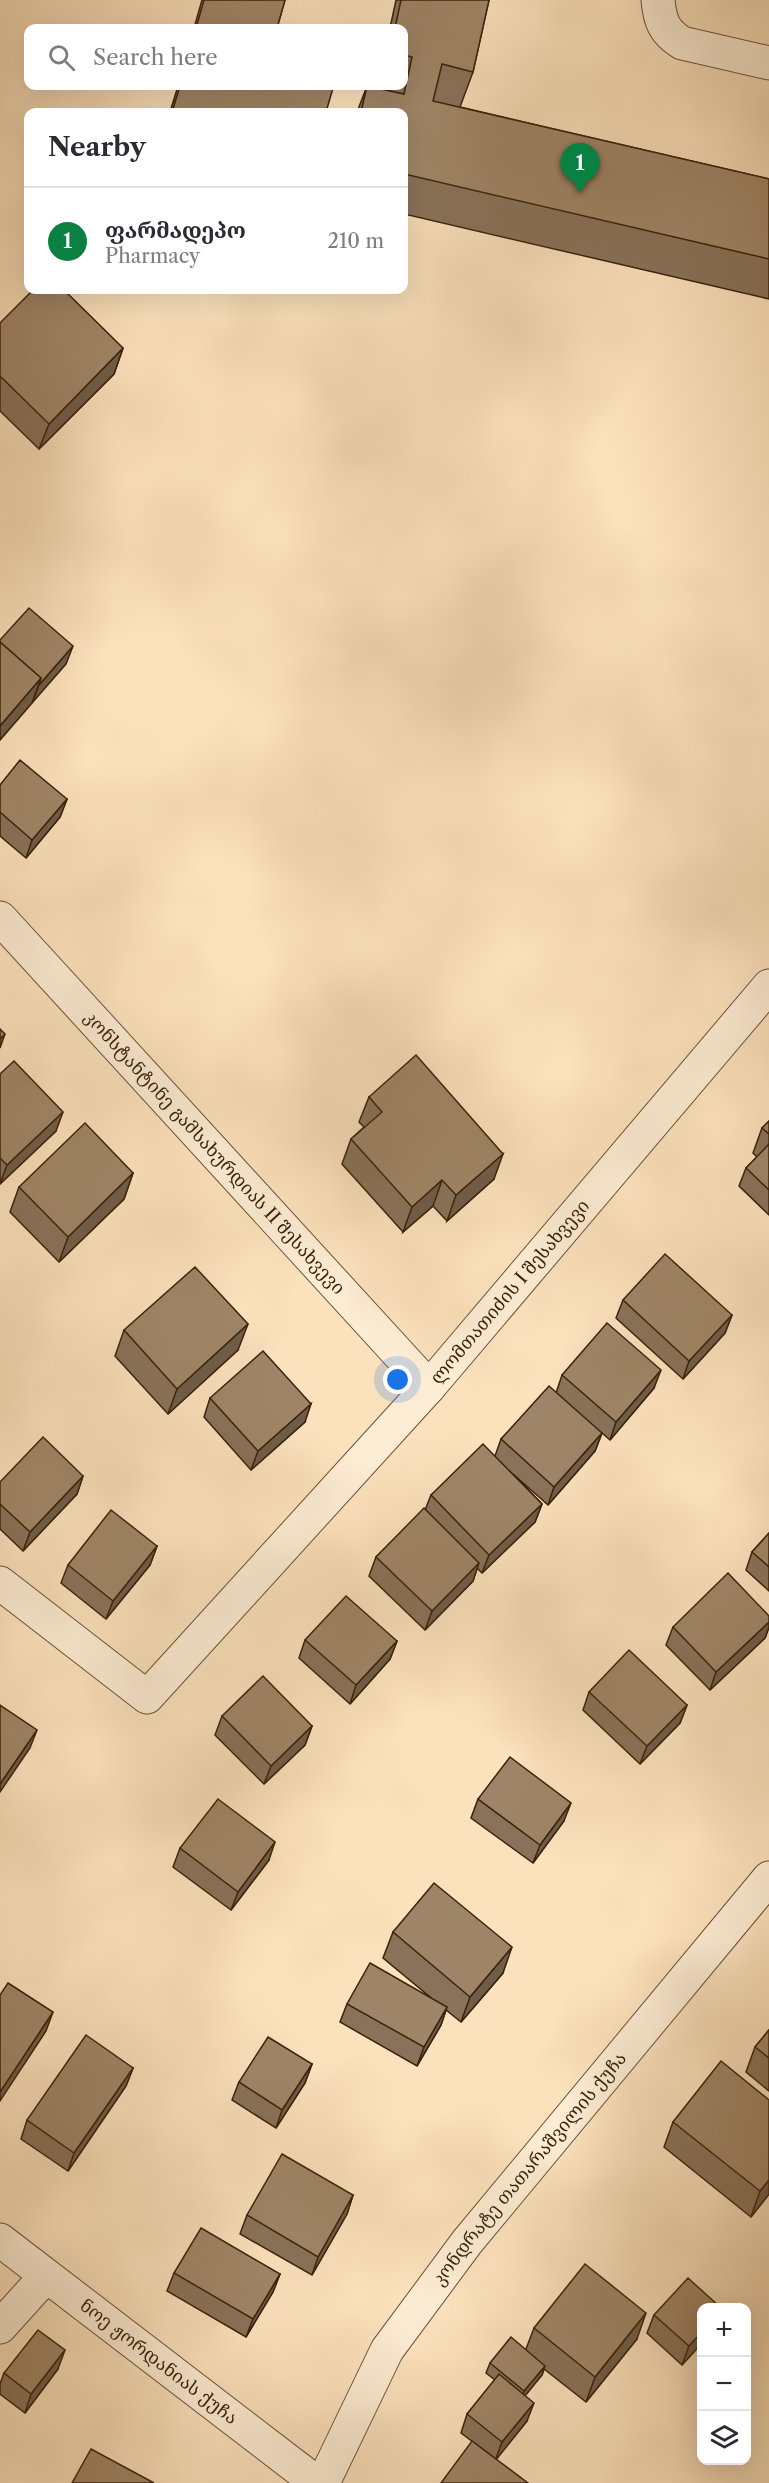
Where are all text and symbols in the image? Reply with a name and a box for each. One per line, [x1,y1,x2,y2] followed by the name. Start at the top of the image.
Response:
[24,24,408,90] search box
[45,41,78,74] icon: search
[93,44,218,71] text: Search here
[48,131,146,163] text: Nearby
[560,144,600,193] pin: 1
[105,217,246,244] text: ფარმადეპო
[63,229,72,253] text: 1
[327,229,384,253] text: 210 m
[105,244,200,268] text: Pharmacy
[80,1006,350,1299] street label: კონსტანტინე გამსახურდიას II შესახვევი
[425,1195,594,1388] street label: ლომთათიძის I შესახვევი
[383,1365,412,1394] your location
[428,2048,631,2290] street label: კონდრატე თათარაშვილის ქუჩა
[76,2294,242,2429] street label: ნოე ჟორდანიას ქუჩა
[697,2303,751,2465] map controls
[697,2303,751,2357] button: +
[697,2357,751,2411] button: −
[697,2411,751,2465] button: layers

